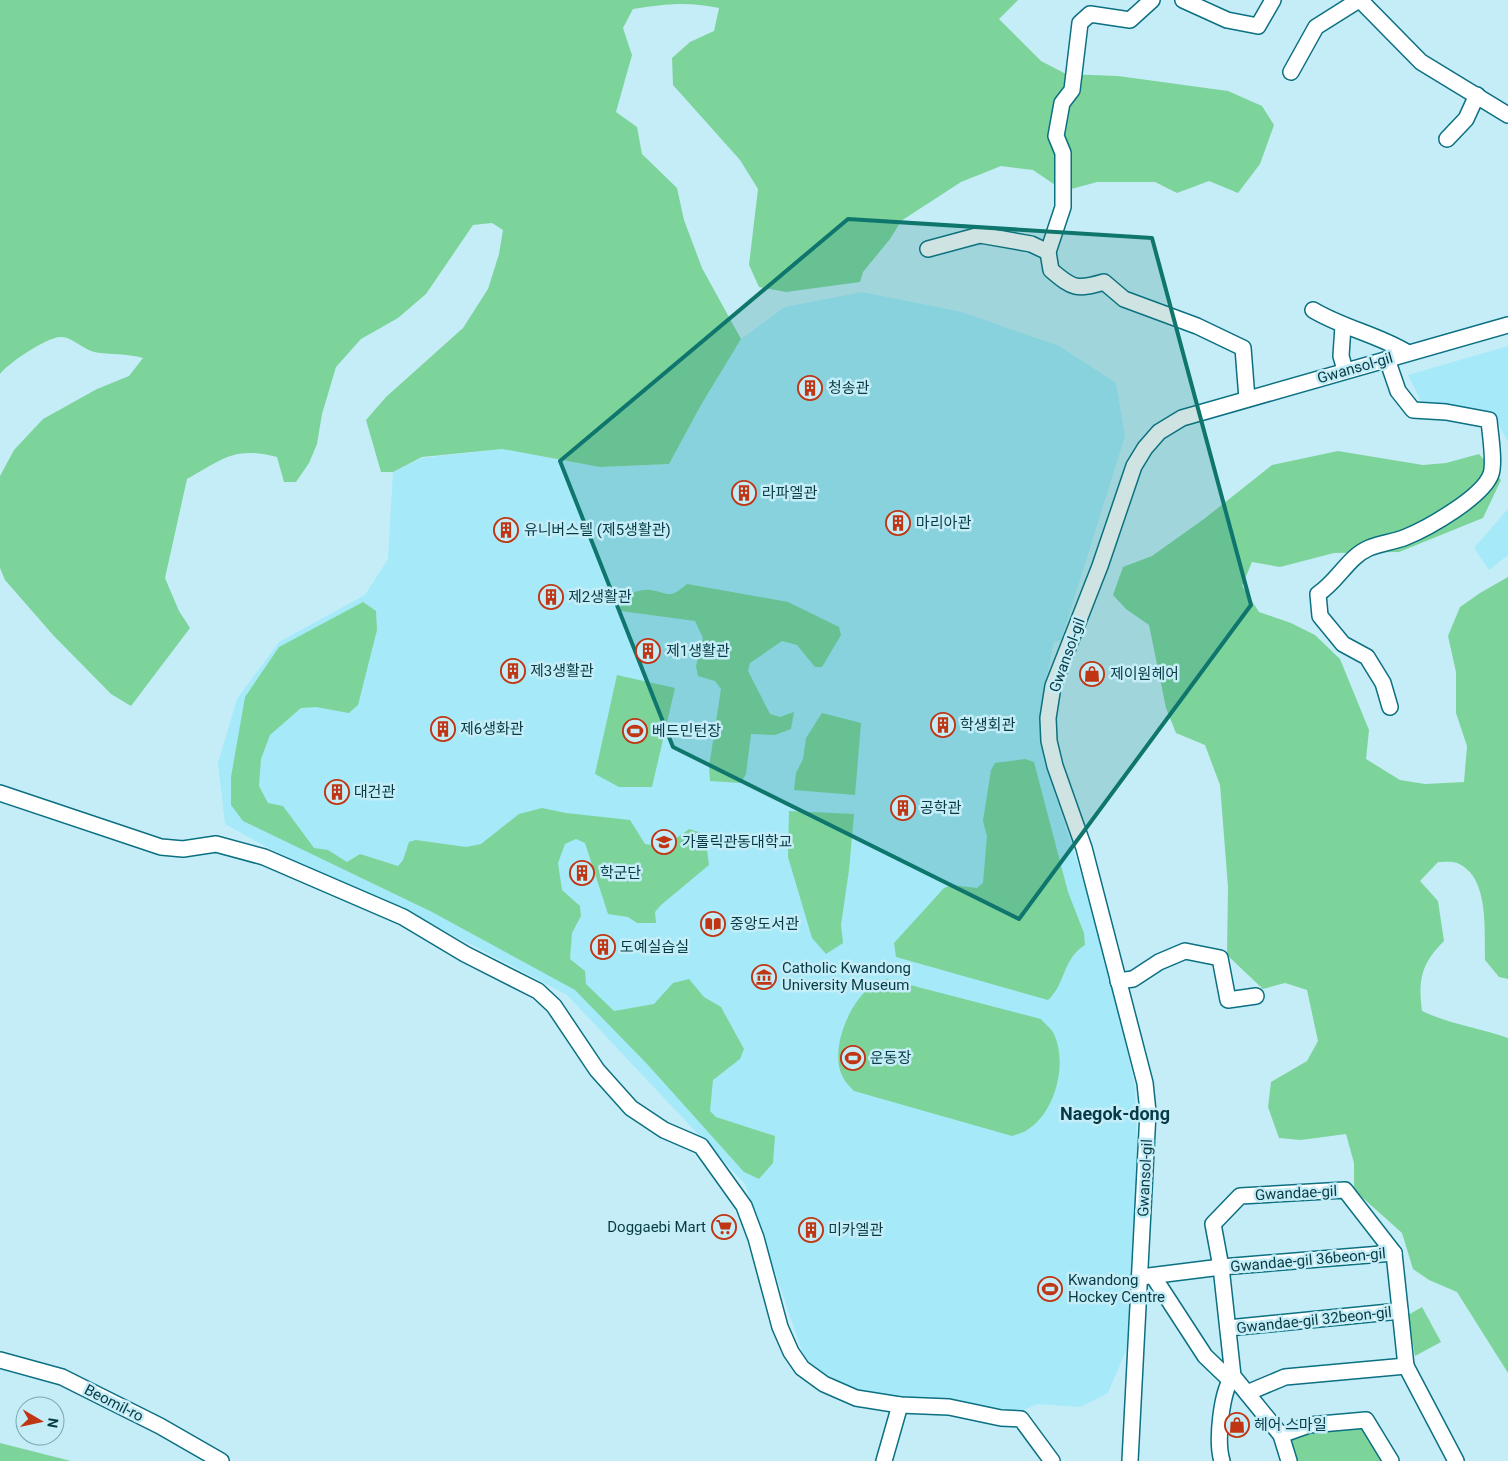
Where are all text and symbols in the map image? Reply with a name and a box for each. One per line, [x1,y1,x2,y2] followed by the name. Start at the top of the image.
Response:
[1315,349,1395,387] street label: Gwansol-gil
[797,375,823,401] building icon: 청송관
[828,379,870,397] place label: 청송관
[731,480,757,506] building icon: 라파엘관
[762,484,817,502] place label: 라파엘관
[885,510,911,536] building icon: 마리아관
[916,514,971,532] place label: 마리아관
[493,517,519,543] building icon: 유니버스텔 (제5생활관)
[524,521,671,539] place label: 유니버스텔 (제5생활관)
[538,584,564,610] building icon: 제2생활관
[568,588,632,606] place label: 제2생활관
[1045,615,1089,695] street label: Gwansol-gil
[635,638,661,664] building icon: 제1생활관
[666,642,730,660] place label: 제1생활관
[500,658,526,684] building icon: 제3생활관
[1079,661,1105,687] shop icon: 제이원헤어
[530,662,594,680] place label: 제3생활관
[1110,665,1179,683] place label: 제이원헤어
[930,712,956,738] building icon: 학생회관
[430,716,456,742] building icon: 제6생화관
[960,716,1015,734] place label: 학생회관
[622,718,648,744] sports icon: 베드민턴장
[460,720,524,738] place label: 제6생화관
[652,722,721,740] place label: 베드민턴장
[324,779,350,805] building icon: 대건관
[354,783,396,801] place label: 대건관
[890,795,916,821] building icon: 공학관
[920,799,962,817] place label: 공학관
[651,829,677,855] school or university icon: 가톨릭관동대학교
[682,833,792,851] place label: 가톨릭관동대학교
[569,860,595,886] building icon: 학군단
[600,864,642,882] place label: 학군단
[700,911,726,937] library icon: 중앙도서관
[730,915,799,933] place label: 중앙도서관
[590,934,616,960] building icon: 도예실습실
[620,938,689,956] place label: 도예실습실
[782,959,911,994] place label: Catholic Kwandong University Museum
[751,964,777,990] museum icon: Catholic Kwandong University Museum
[840,1045,866,1071] sports icon: 운동장
[870,1049,912,1067] place label: 운동장
[1060,1103,1170,1124] district label: Naegok-dong
[1134,1139,1156,1217] street label: Gwansol-gil
[1254,1182,1338,1204] street label: Gwandae-gil
[711,1214,737,1240] supermarket icon: Doggaebi Mart
[798,1217,824,1243] building icon: 미카엘관
[607,1218,706,1236] place label: Doggaebi Mart
[828,1221,883,1239] place label: 미카엘관
[1229,1244,1387,1276] street label: Gwandae-gil 36beon-gil
[1068,1271,1165,1306] place label: Kwandong Hockey Centre
[1037,1276,1063,1302] sports icon: Kwandong Hockey Centre
[1235,1303,1393,1337] street label: Gwandae-gil 32beon-gil
[81,1380,147,1426] street label: Beomil-ro
[15,1396,65,1446] north arrow
[1224,1412,1250,1438] shop icon: 헤어 스마일
[1254,1416,1327,1434] place label: 헤어 스마일
[44,1417,62,1429] text: N

